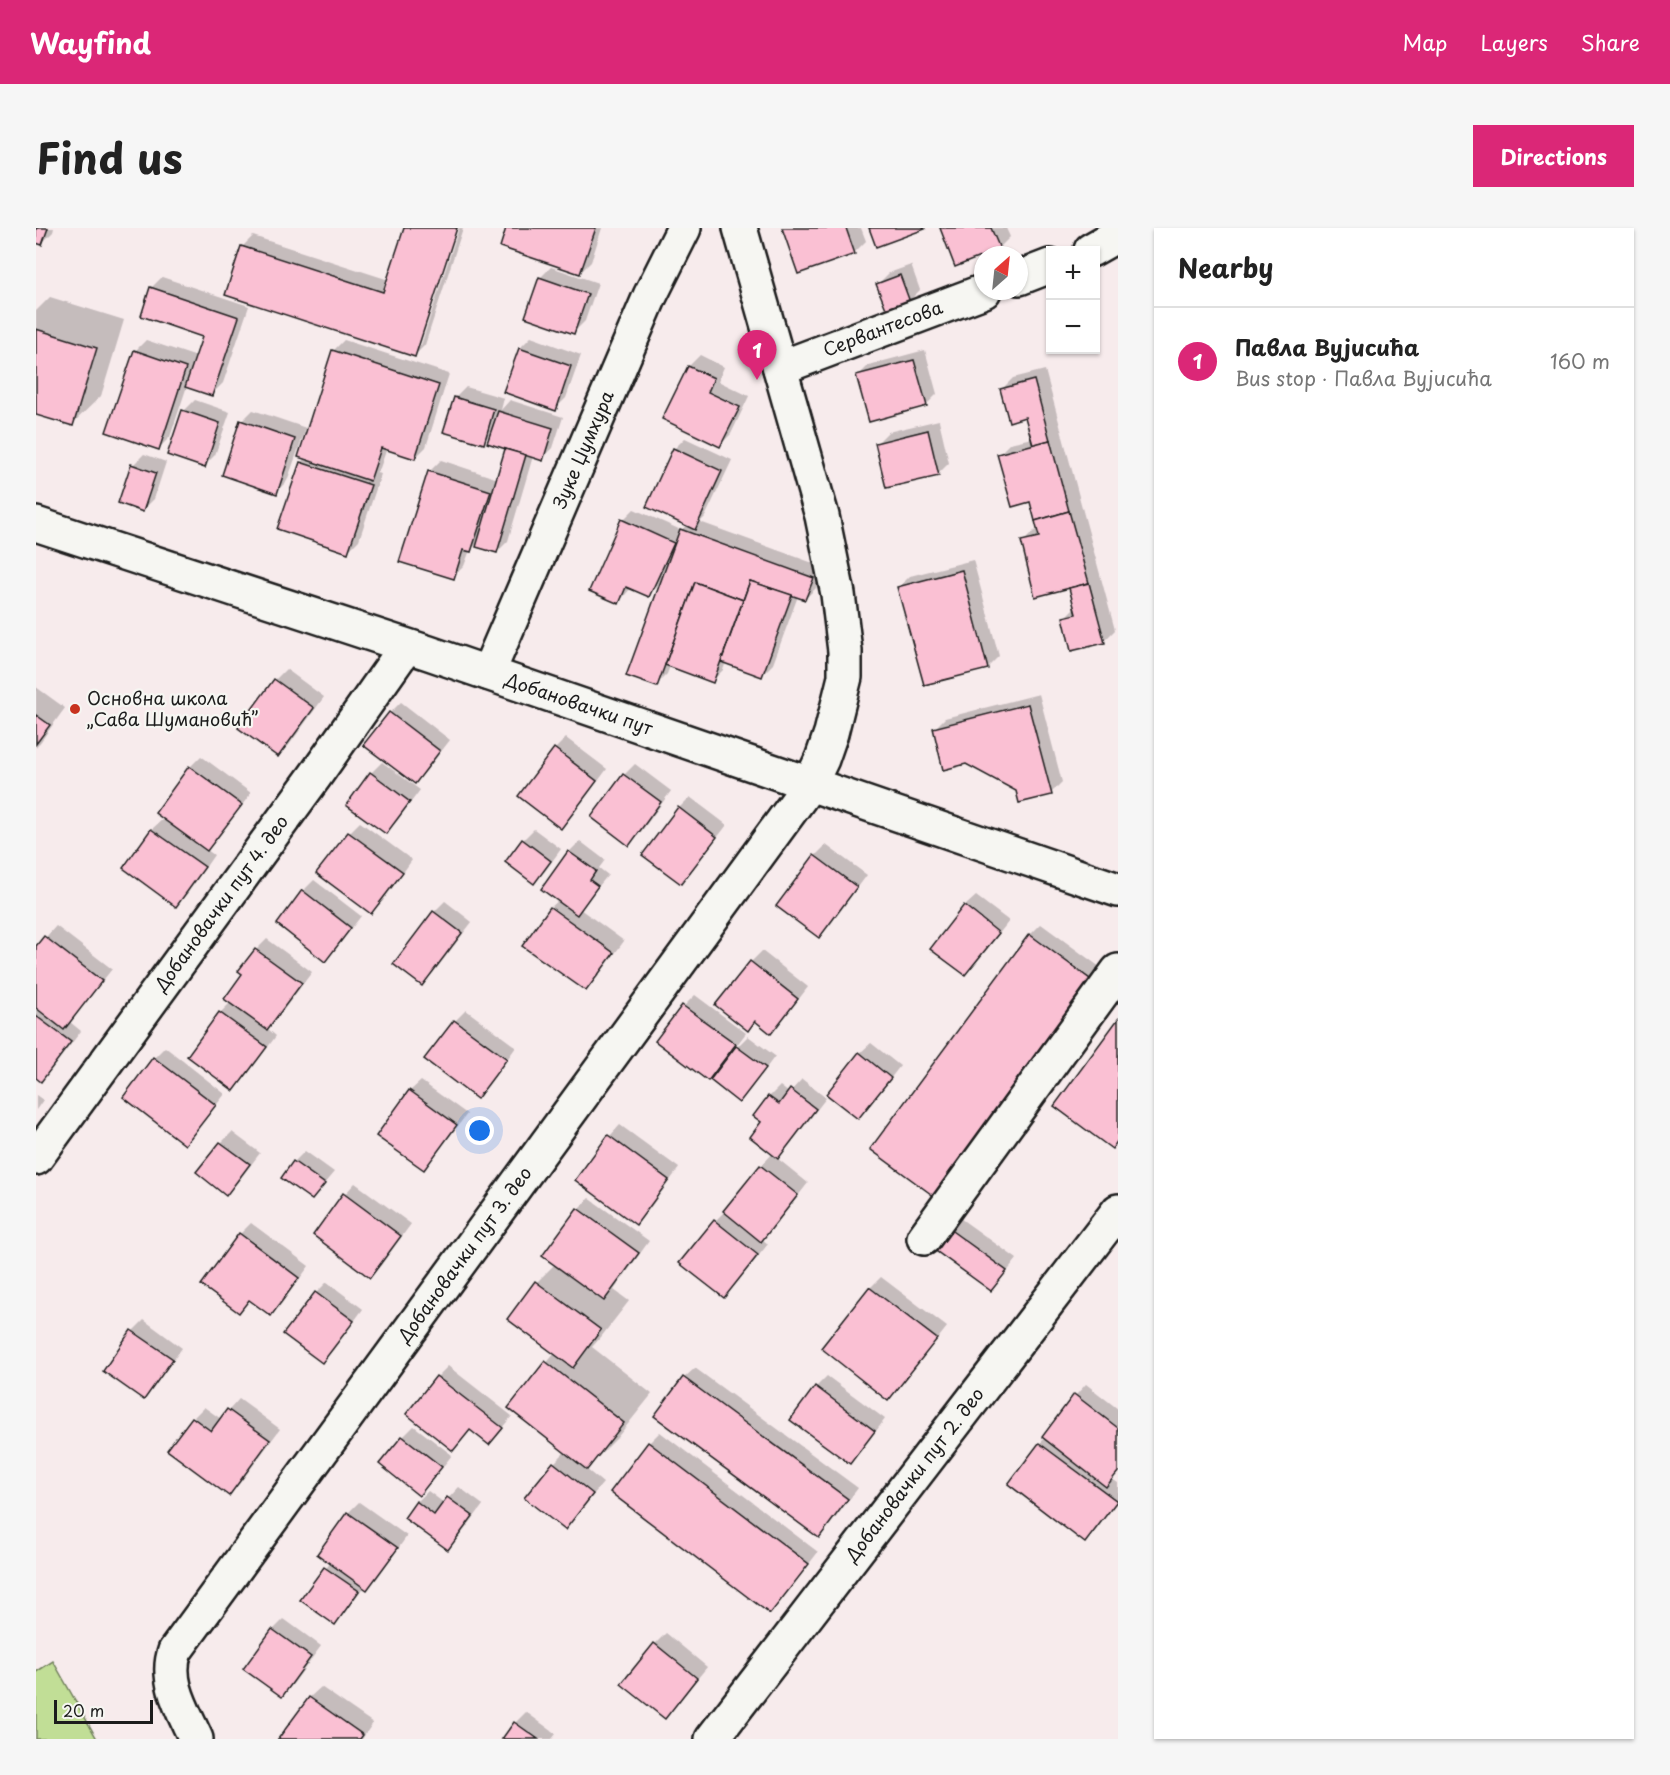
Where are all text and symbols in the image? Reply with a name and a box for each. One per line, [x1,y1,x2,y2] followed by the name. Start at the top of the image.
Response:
[30,21,151,64] text: Wayfind
[1403,26,1447,58] text: Map
[1480,26,1548,58] text: Layers
[1581,26,1640,58] text: Share
[36,125,183,188] text: Find us
[1473,125,1634,187] button: Directions
[974,246,1028,300] north arrow
[1046,246,1100,354] map controls
[1046,246,1100,300] button: +
[1178,248,1273,287] text: Nearby
[819,293,947,363] street label: Сервантесова
[1046,300,1100,354] button: −
[738,330,776,380] pin: 1
[1235,330,1419,363] text: Павла Вујисића
[1193,346,1202,376] text: 1
[1550,346,1610,376] text: 160 m
[1235,363,1492,393] text: Bus stop · Павла Вујисића
[545,385,620,512] street label: Зуке Џумхура
[501,665,657,741] street label: Добановачки пут
[87,684,259,732] place label: Основна школа „Сава Шумановић”
[68,702,82,716] marker: Основна школа „Сава Шумановић”
[146,809,294,997] street label: Добановачки пут 4. део
[465,1116,494,1145] your location
[390,1160,538,1349] street label: Добановачки пут 3. део
[837,1381,990,1568] street label: Добановачки пут 2. део
[54,1697,153,1724] scale bar
[63,1698,104,1722] text: 20 m

